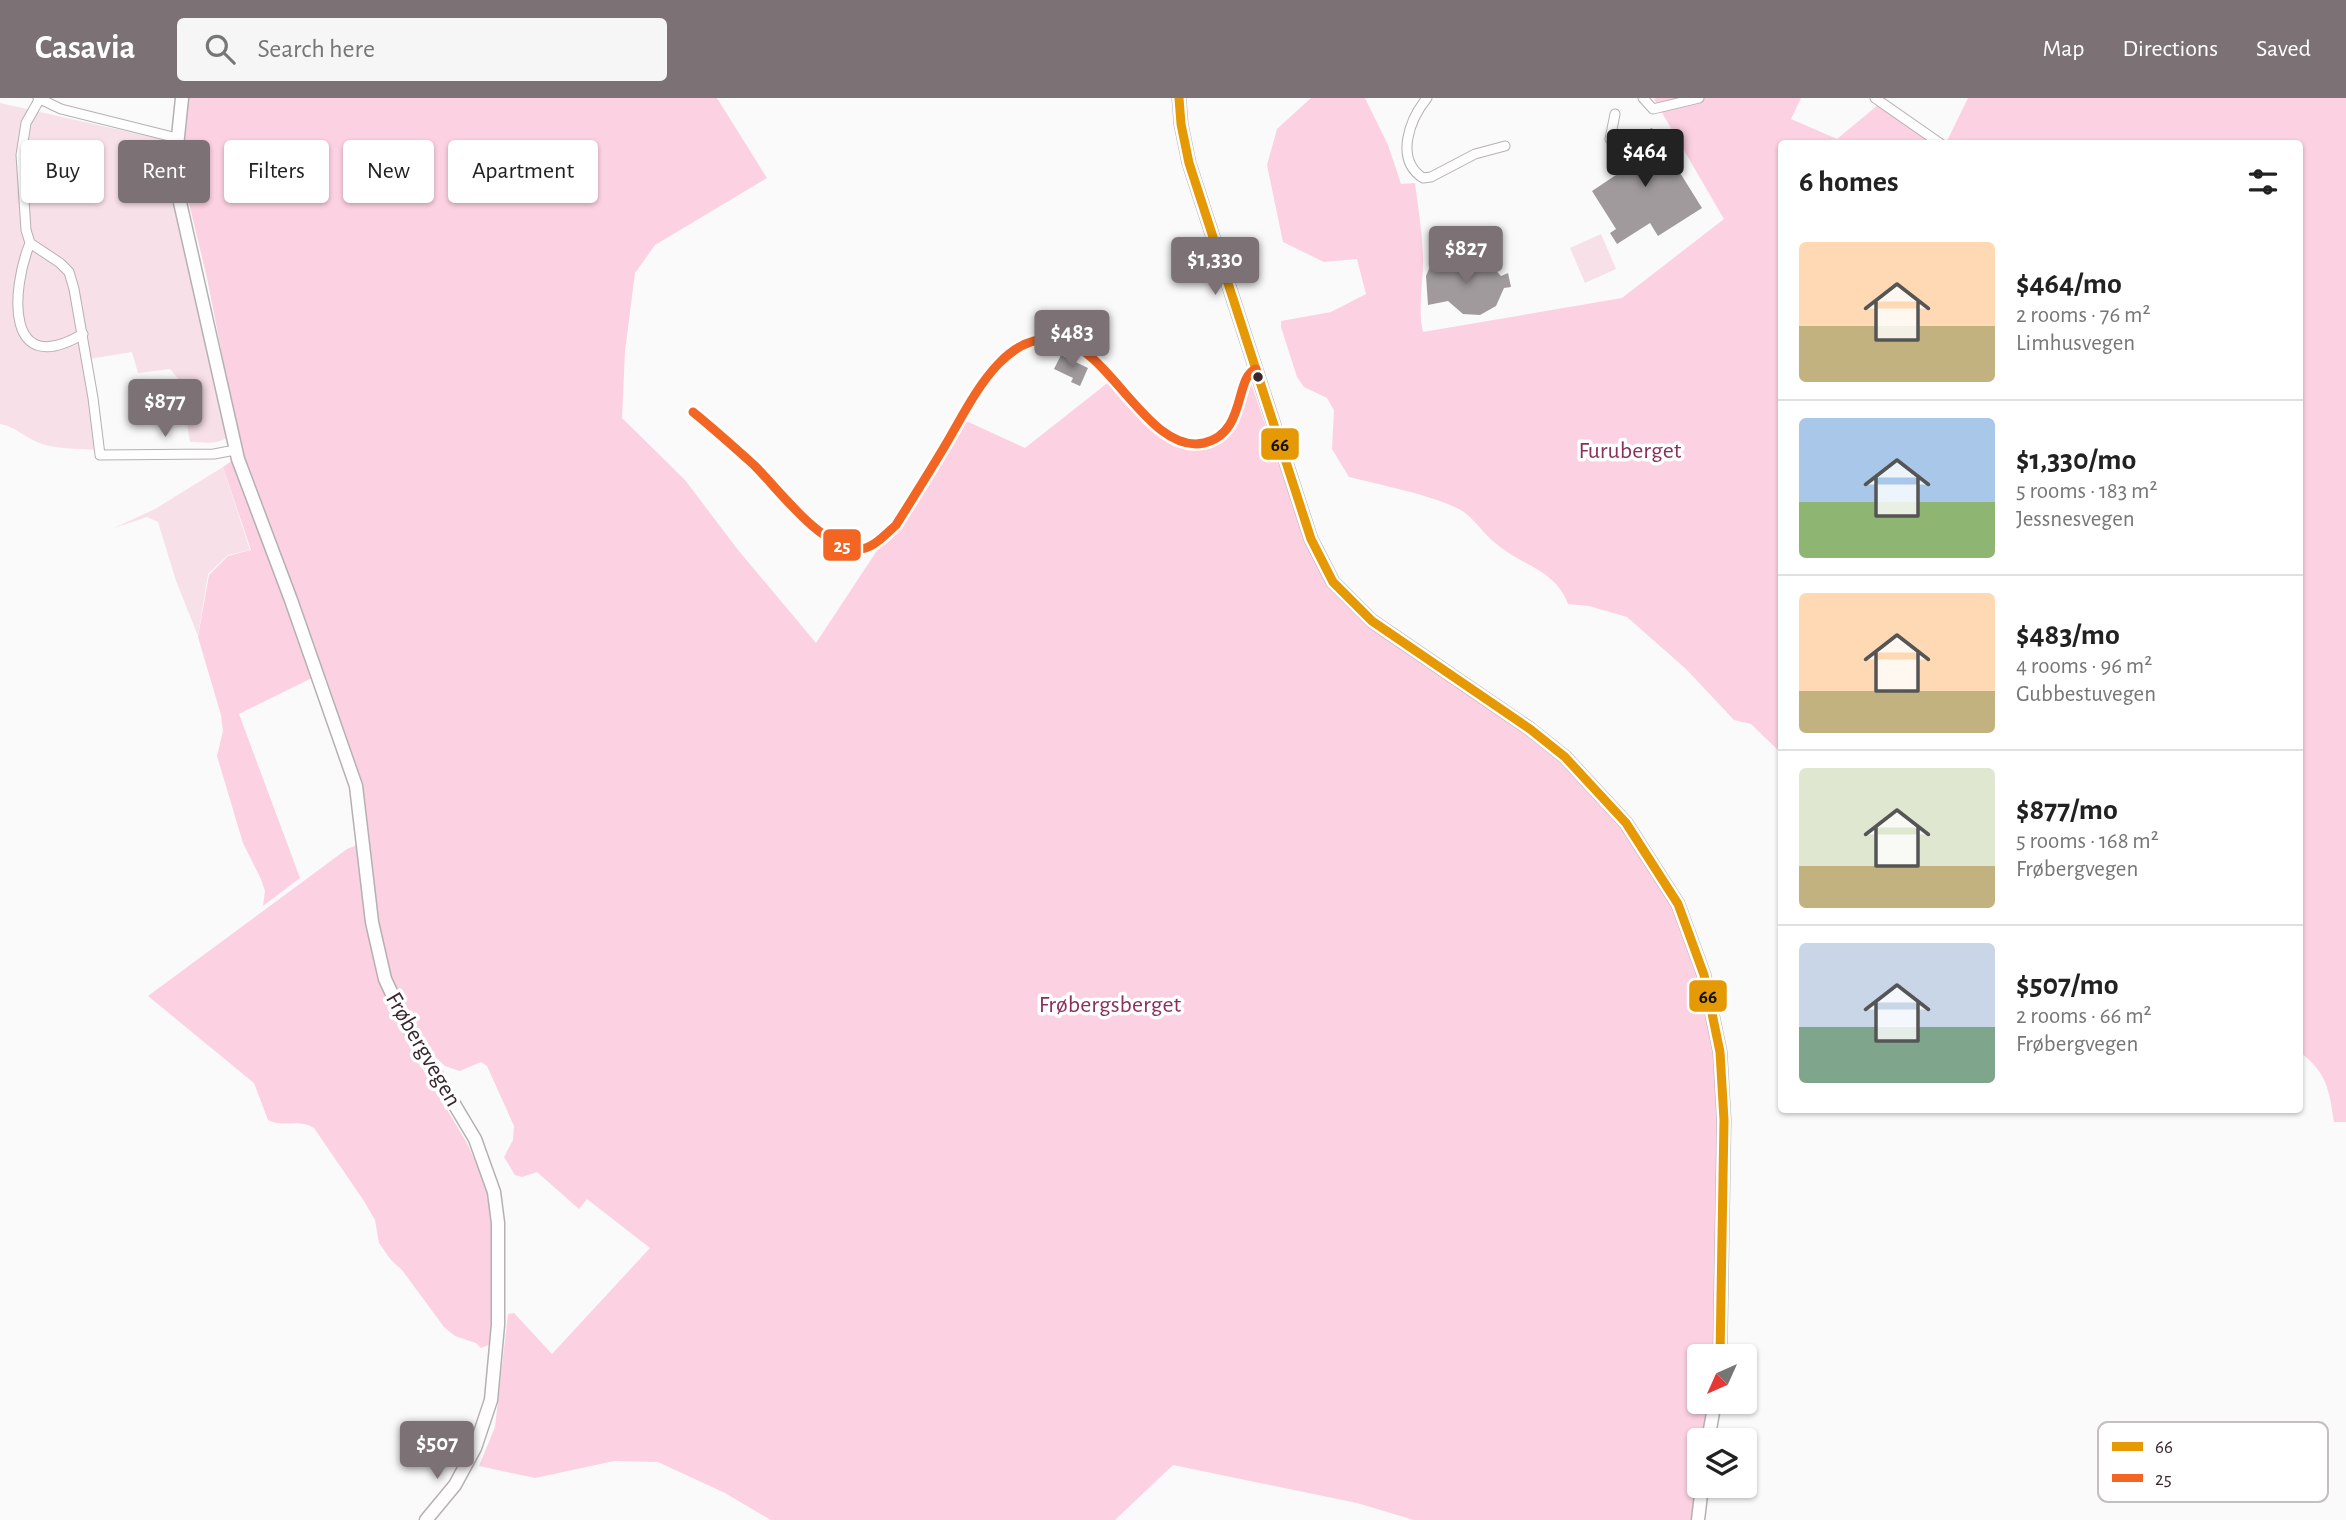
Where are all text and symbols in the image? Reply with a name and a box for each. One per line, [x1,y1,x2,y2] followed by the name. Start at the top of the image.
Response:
[177,18,667,81] search box
[201,30,239,68] icon: search
[35,32,135,65] text: Casavia
[257,36,375,62] text: Search here
[2042,37,2084,61] text: Map
[2122,37,2218,61] text: Directions
[2256,37,2311,61] text: Saved
[1604,130,1686,189] pin: $464
[21,140,104,203] chip: Buy
[118,140,210,203] chip: Rent
[224,140,329,203] chip: Filters
[343,140,434,203] chip: New
[448,140,598,203] chip: Apartment
[1623,140,1667,163] text: $464
[2244,163,2282,201] icon: filters
[1799,167,1899,197] text: 6 homes
[1425,226,1507,286] pin: $827
[1445,237,1487,260] text: $827
[1158,238,1272,297] pin: $1,330
[1187,248,1243,271] text: $1,330
[2016,269,2122,299] text: $464/mo
[1855,270,1939,354] icon: home
[2016,304,2150,327] text: 2 rooms · 76 m²
[1031,310,1113,370] pin: $483
[1050,321,1094,344] text: $483
[2016,332,2135,355] text: Limhusvegen
[1251,370,1265,384] unlabelled marker
[124,380,206,439] pin: $877
[144,390,186,413] text: $877
[1260,427,1300,461] line badge: 66
[1271,436,1289,455] text: 66
[1579,439,1682,463] park label: Furuberget
[2016,445,2136,475] text: $1,330/mo
[1855,446,1939,530] icon: home
[2016,480,2157,503] text: 5 rooms · 183 m²
[2016,508,2135,531] text: Jessnesvegen
[822,528,862,562] line badge: 25
[833,537,851,556] text: 25
[2016,620,2120,650] text: $483/mo
[1855,621,1939,705] icon: home
[2016,655,2152,678] text: 4 rooms · 96 m²
[2016,683,2156,706] text: Gubbestuvegen
[2016,795,2118,825] text: $877/mo
[1855,796,1939,880] icon: home
[2016,830,2159,853] text: 5 rooms · 168 m²
[2016,858,2138,881] text: Frøbergvegen
[2016,970,2119,1000] text: $507/mo
[1855,971,1939,1055] icon: home
[1688,979,1728,1013] line badge: 66
[381,988,465,1111] street label: Frøbergvegen
[1699,988,1717,1007] text: 66
[1039,993,1181,1017] park label: Frøbergsberget
[2016,1005,2152,1028] text: 2 rooms · 66 m²
[2016,1033,2138,1056] text: Frøbergvegen
[1687,1344,1757,1414] north arrow
[1687,1344,1757,1498] map controls
[396,1422,478,1481] pin: $507
[2098,1422,2328,1502] legend
[1687,1428,1757,1498] button: layers
[416,1432,458,1455] text: $507
[2155,1438,2173,1457] text: 66
[2155,1470,2172,1489] text: 25

